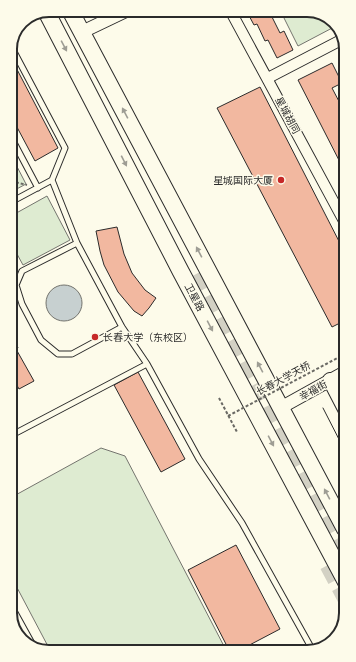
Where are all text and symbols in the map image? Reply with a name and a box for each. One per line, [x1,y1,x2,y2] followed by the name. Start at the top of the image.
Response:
[61,40,67,52] one-way arrow
[272,95,302,136] street label: 星城胡同
[122,107,128,119] one-way arrow
[120,156,127,167] one-way arrow
[213,175,273,187] place label: 星城国际大厦
[276,175,286,185] marker: 星城国际大厦
[196,246,202,258] one-way arrow
[182,281,206,314] street label: 卫星路
[207,320,213,332] one-way arrow
[90,332,100,342] marker: 长春大学（东校区）
[103,332,193,344] place label: 长春大学（东校区）
[254,360,313,398] street label: 长春大学天桥
[257,361,264,373] one-way arrow
[297,378,330,403] street label: 幸福街
[268,435,274,447] one-way arrow
[324,489,331,500] one-way arrow

